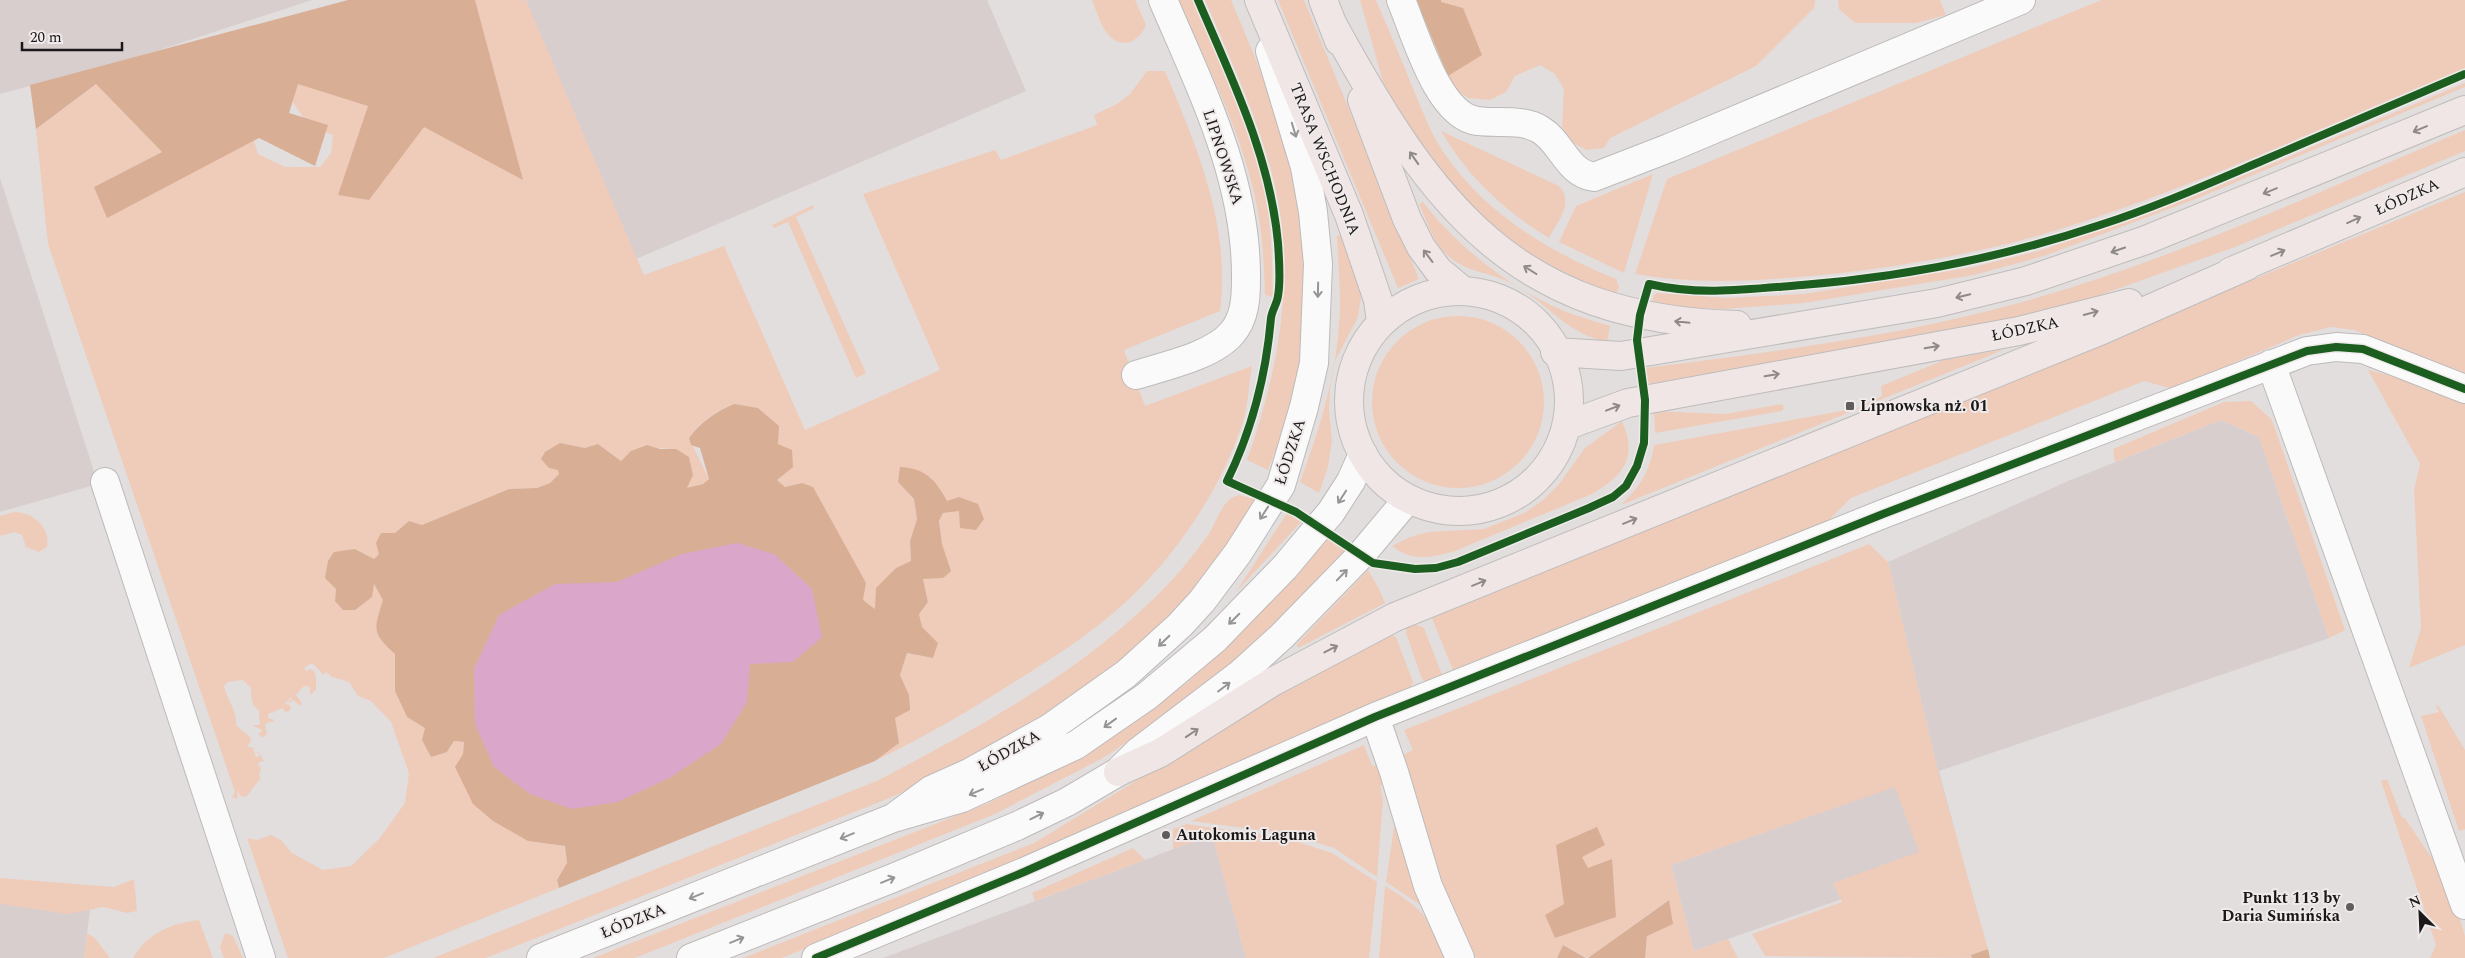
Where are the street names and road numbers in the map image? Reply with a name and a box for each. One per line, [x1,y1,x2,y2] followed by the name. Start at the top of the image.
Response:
[1283,79,1367,239] street label: TRASA WSCHODNIA
[1196,106,1250,208] street label: LIPNOWSKA
[2371,172,2443,222] street label: ŁÓDZKA
[1989,310,2061,348] street label: ŁÓDZKA
[1268,416,1312,488] street label: ŁÓDZKA
[973,724,1045,778] street label: ŁÓDZKA
[597,897,669,945] street label: ŁÓDZKA

